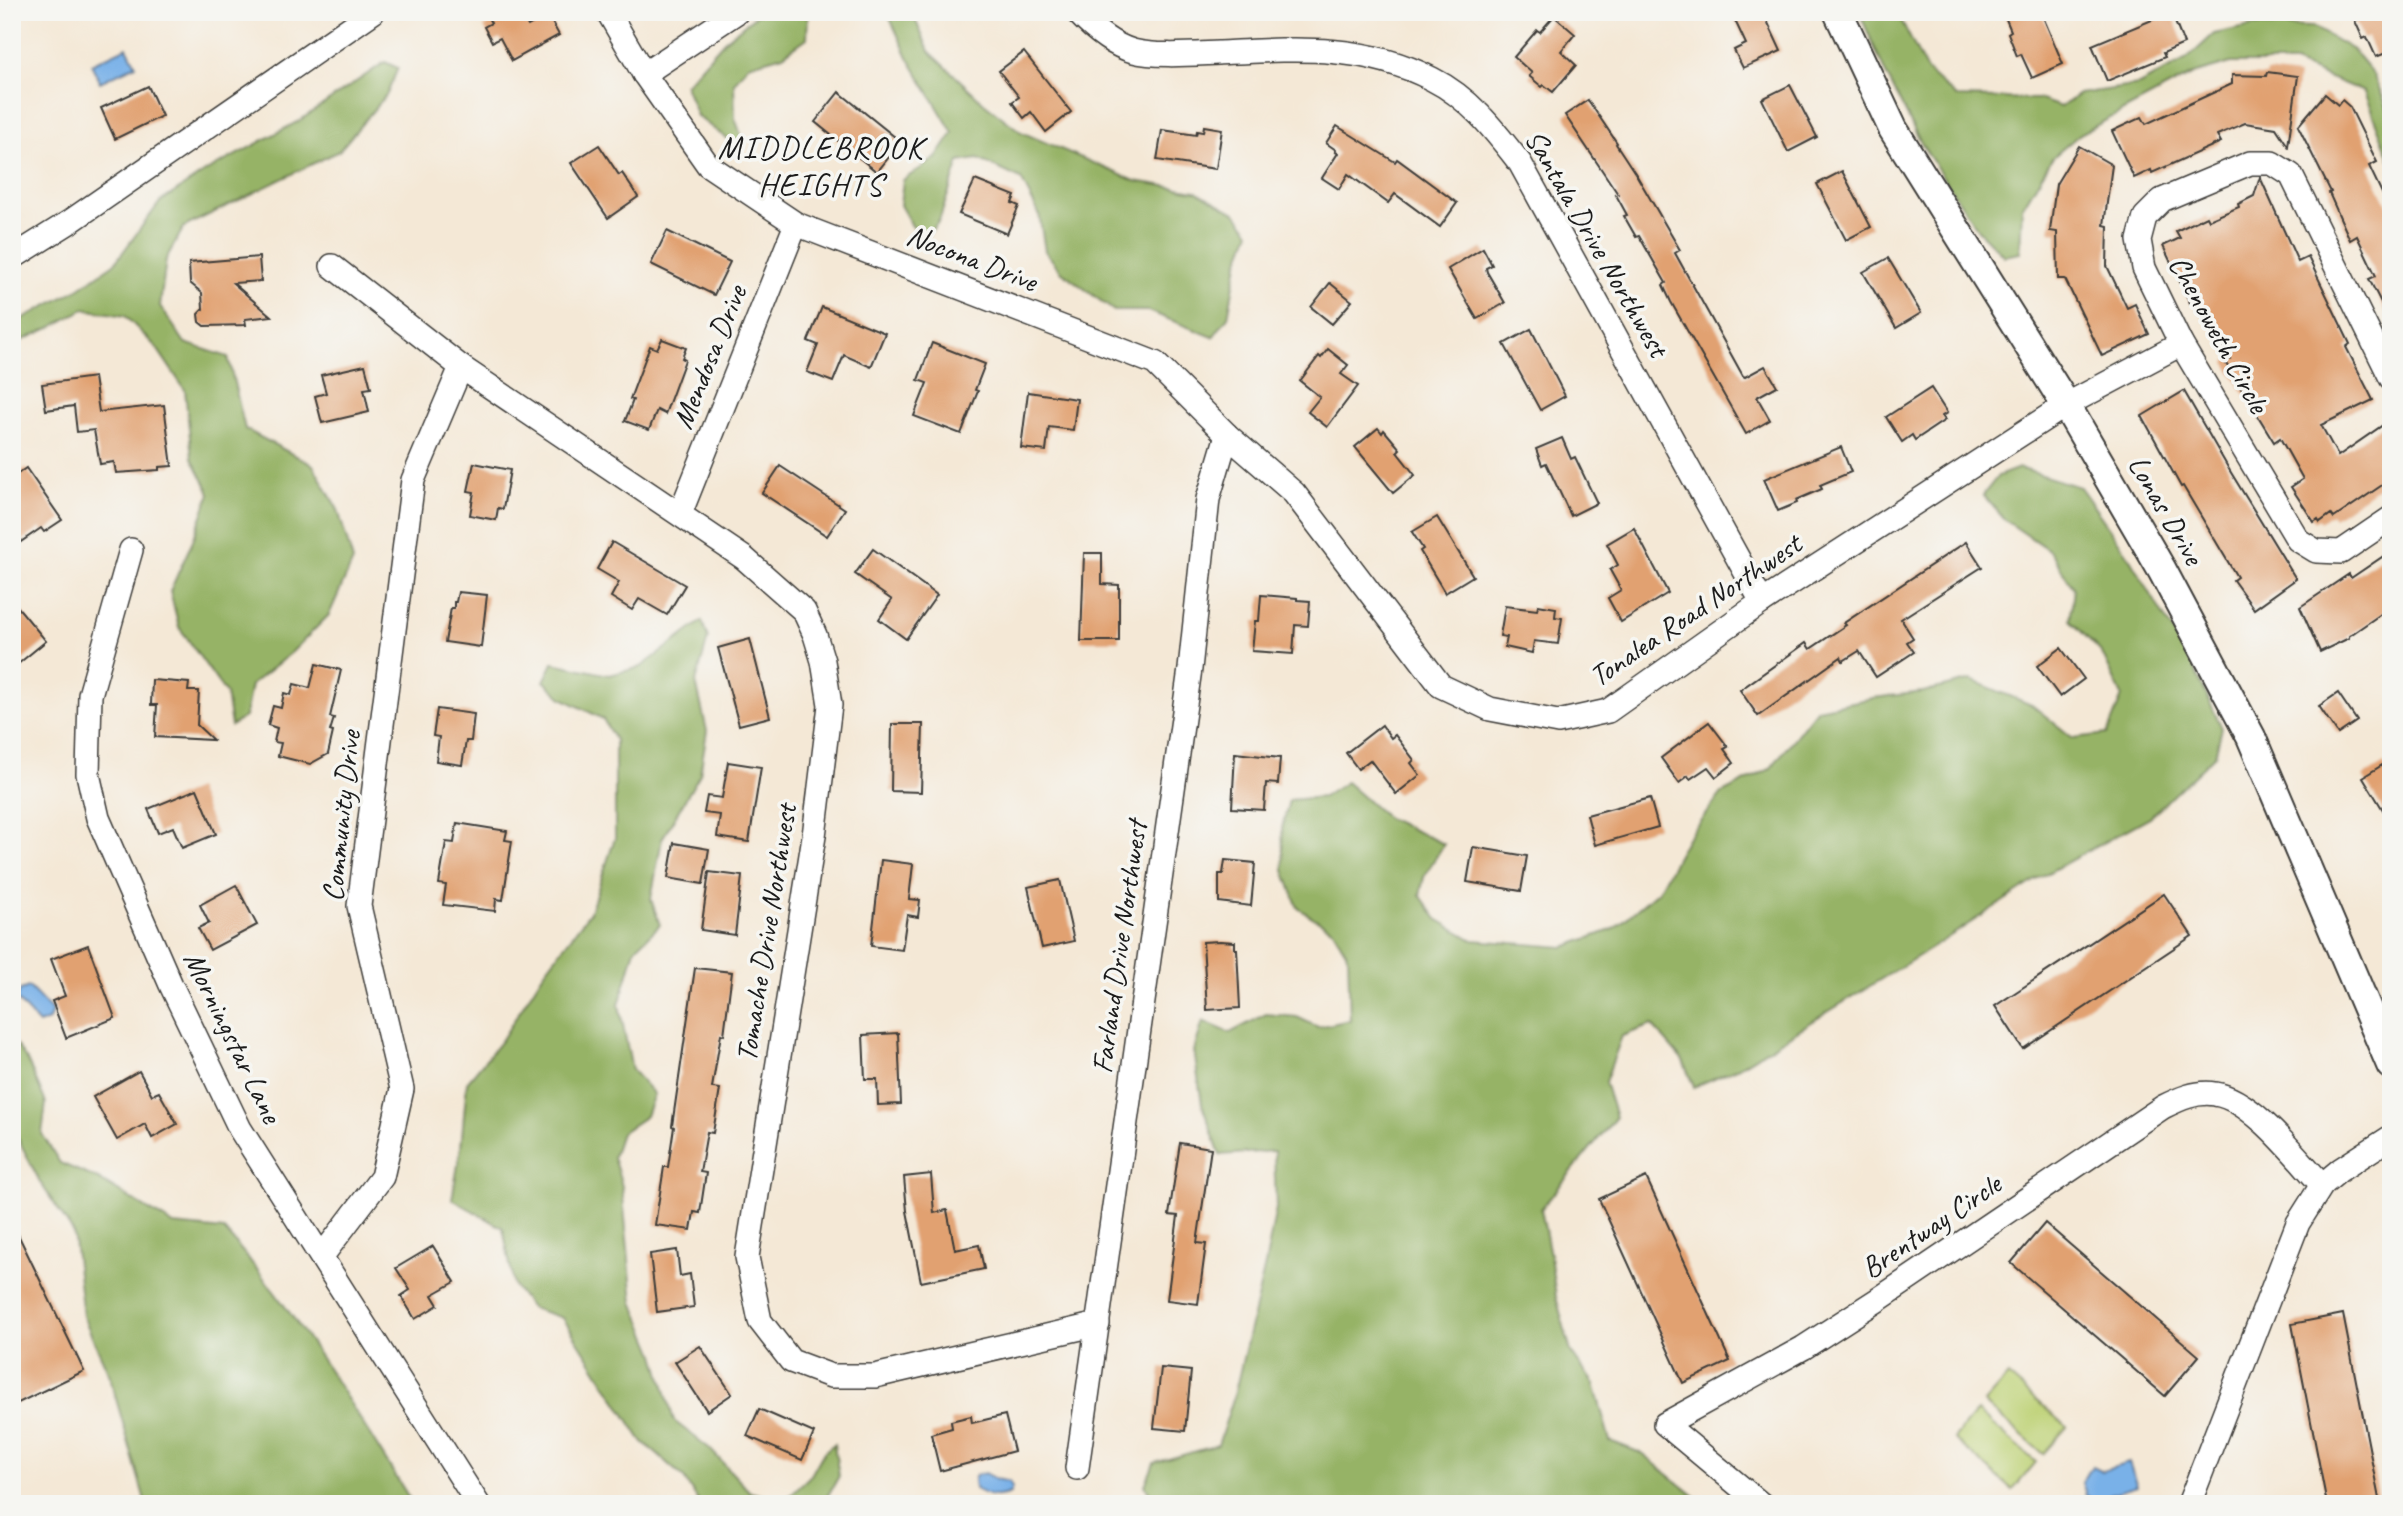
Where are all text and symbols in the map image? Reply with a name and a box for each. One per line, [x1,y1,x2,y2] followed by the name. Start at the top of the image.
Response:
[1517,123,1679,366] street label: Santala Drive Northwest
[718,127,928,205] district label: MIDDLEBROOK HEIGHTS
[901,216,1045,301] street label: Nocona Drive
[2160,249,2279,421] street label: Chenoweth Circle
[663,278,756,434] street label: Mendosa Drive
[2120,449,2214,573] street label: Lonas Drive
[1582,523,1811,695] street label: Tonalea Road Northwest
[313,727,369,903] street label: Community Drive
[727,799,806,1064] street label: Tomache Drive Northwest
[1082,814,1156,1076] street label: Farland Drive Northwest
[175,945,292,1131] street label: Morningstar Lane
[1854,1164,2010,1287] street label: Brentway Circle

